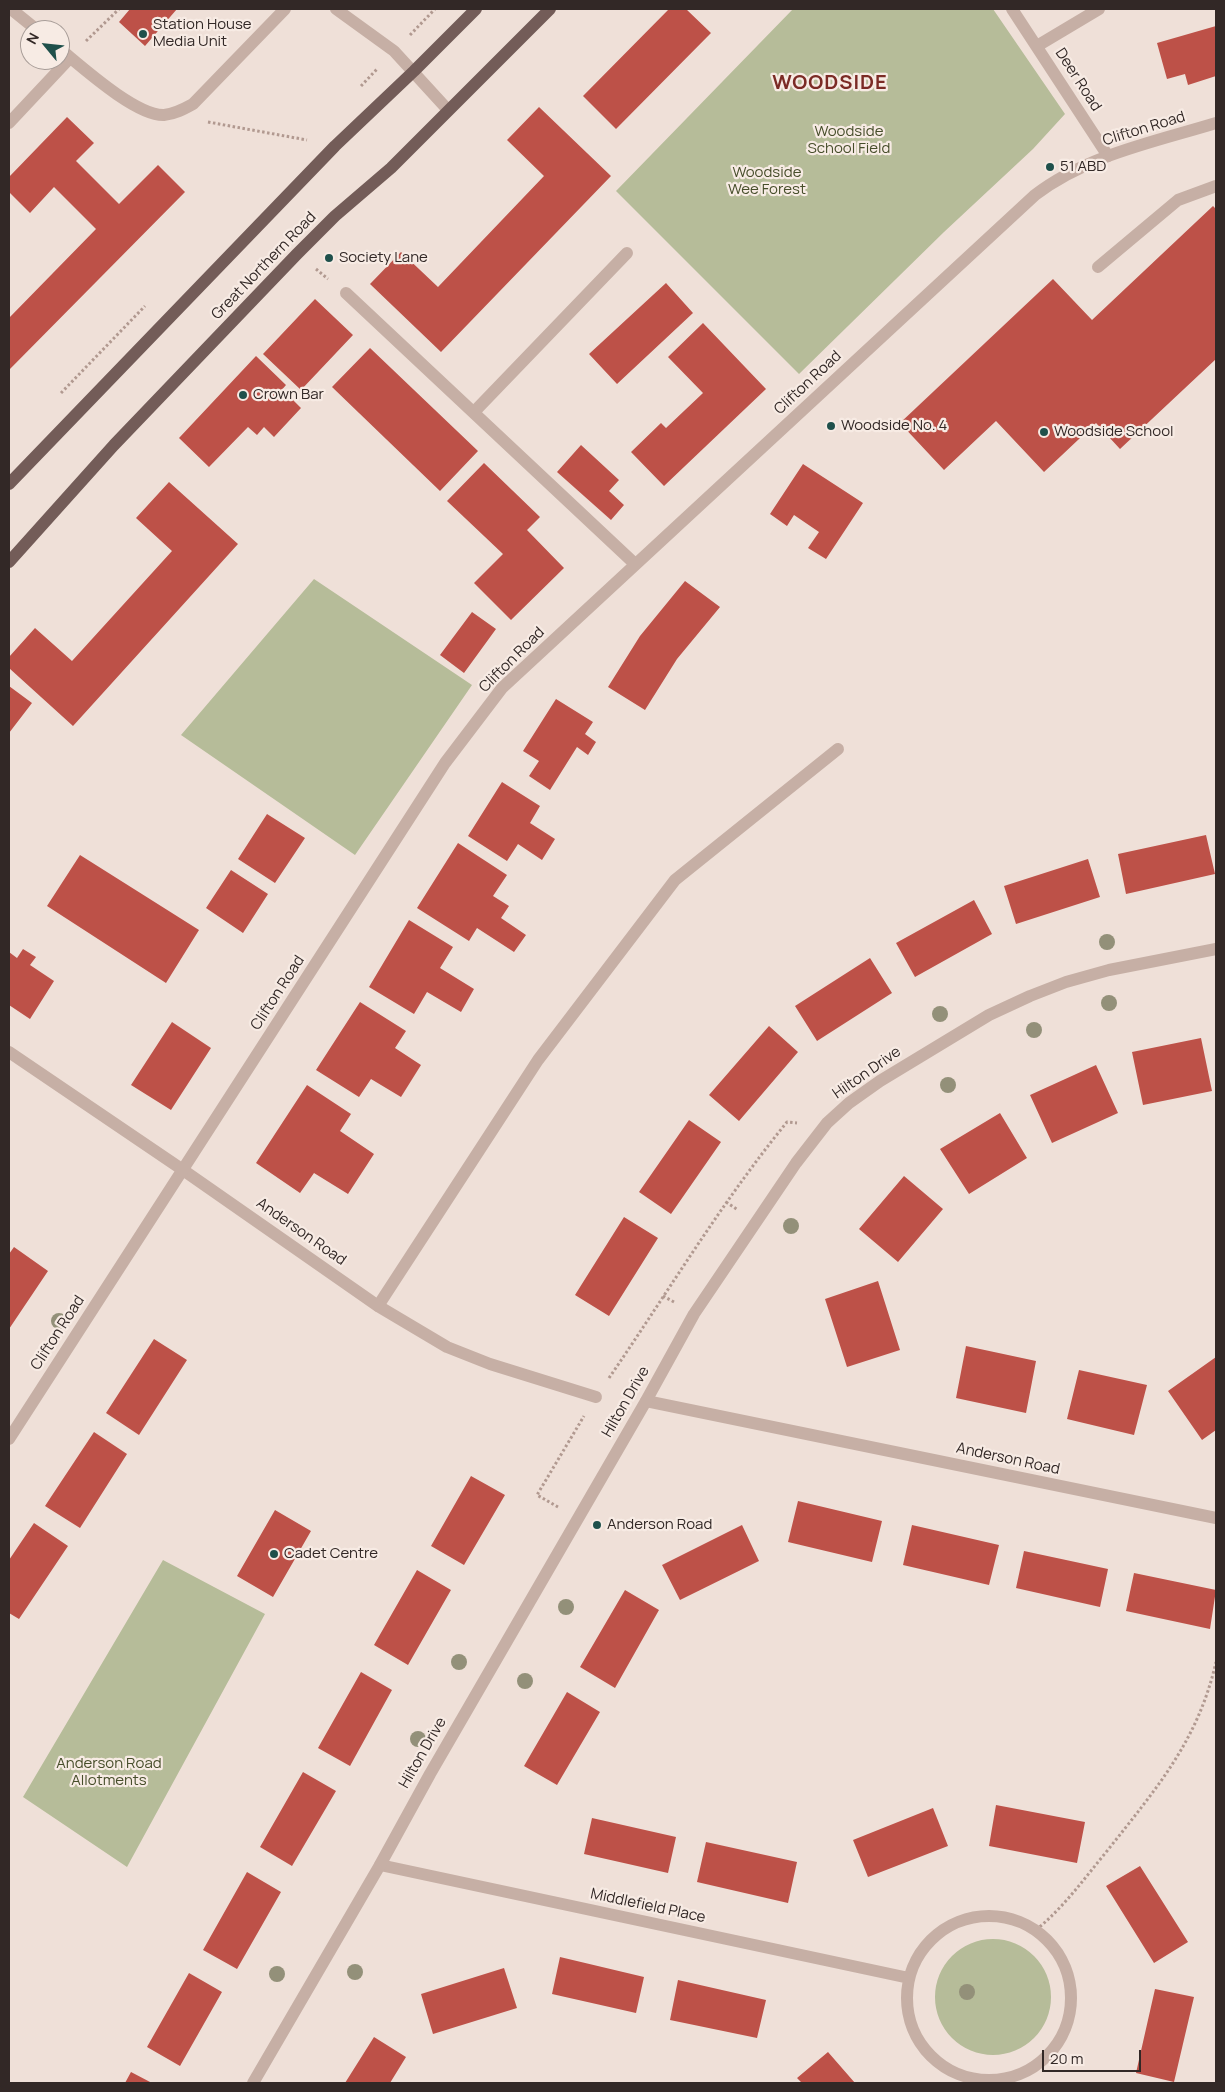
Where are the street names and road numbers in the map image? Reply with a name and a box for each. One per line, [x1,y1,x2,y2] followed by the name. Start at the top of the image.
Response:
[1051,45,1105,115] street label: Deer Road
[1101,108,1187,150] street label: Clifton Road
[208,208,320,324] street label: Great Northern Road
[771,347,845,419] street label: Clifton Road
[476,624,548,696] street label: Clifton Road
[247,952,309,1034] street label: Clifton Road
[830,1043,904,1103] street label: Hilton Drive
[253,1194,349,1270] street label: Anderson Road
[27,1292,89,1374] street label: Clifton Road
[598,1363,654,1441] street label: Hilton Drive
[955,1439,1061,1479] street label: Anderson Road
[395,1714,451,1792] street label: Hilton Drive
[589,1885,707,1927] street label: Middlefield Place

